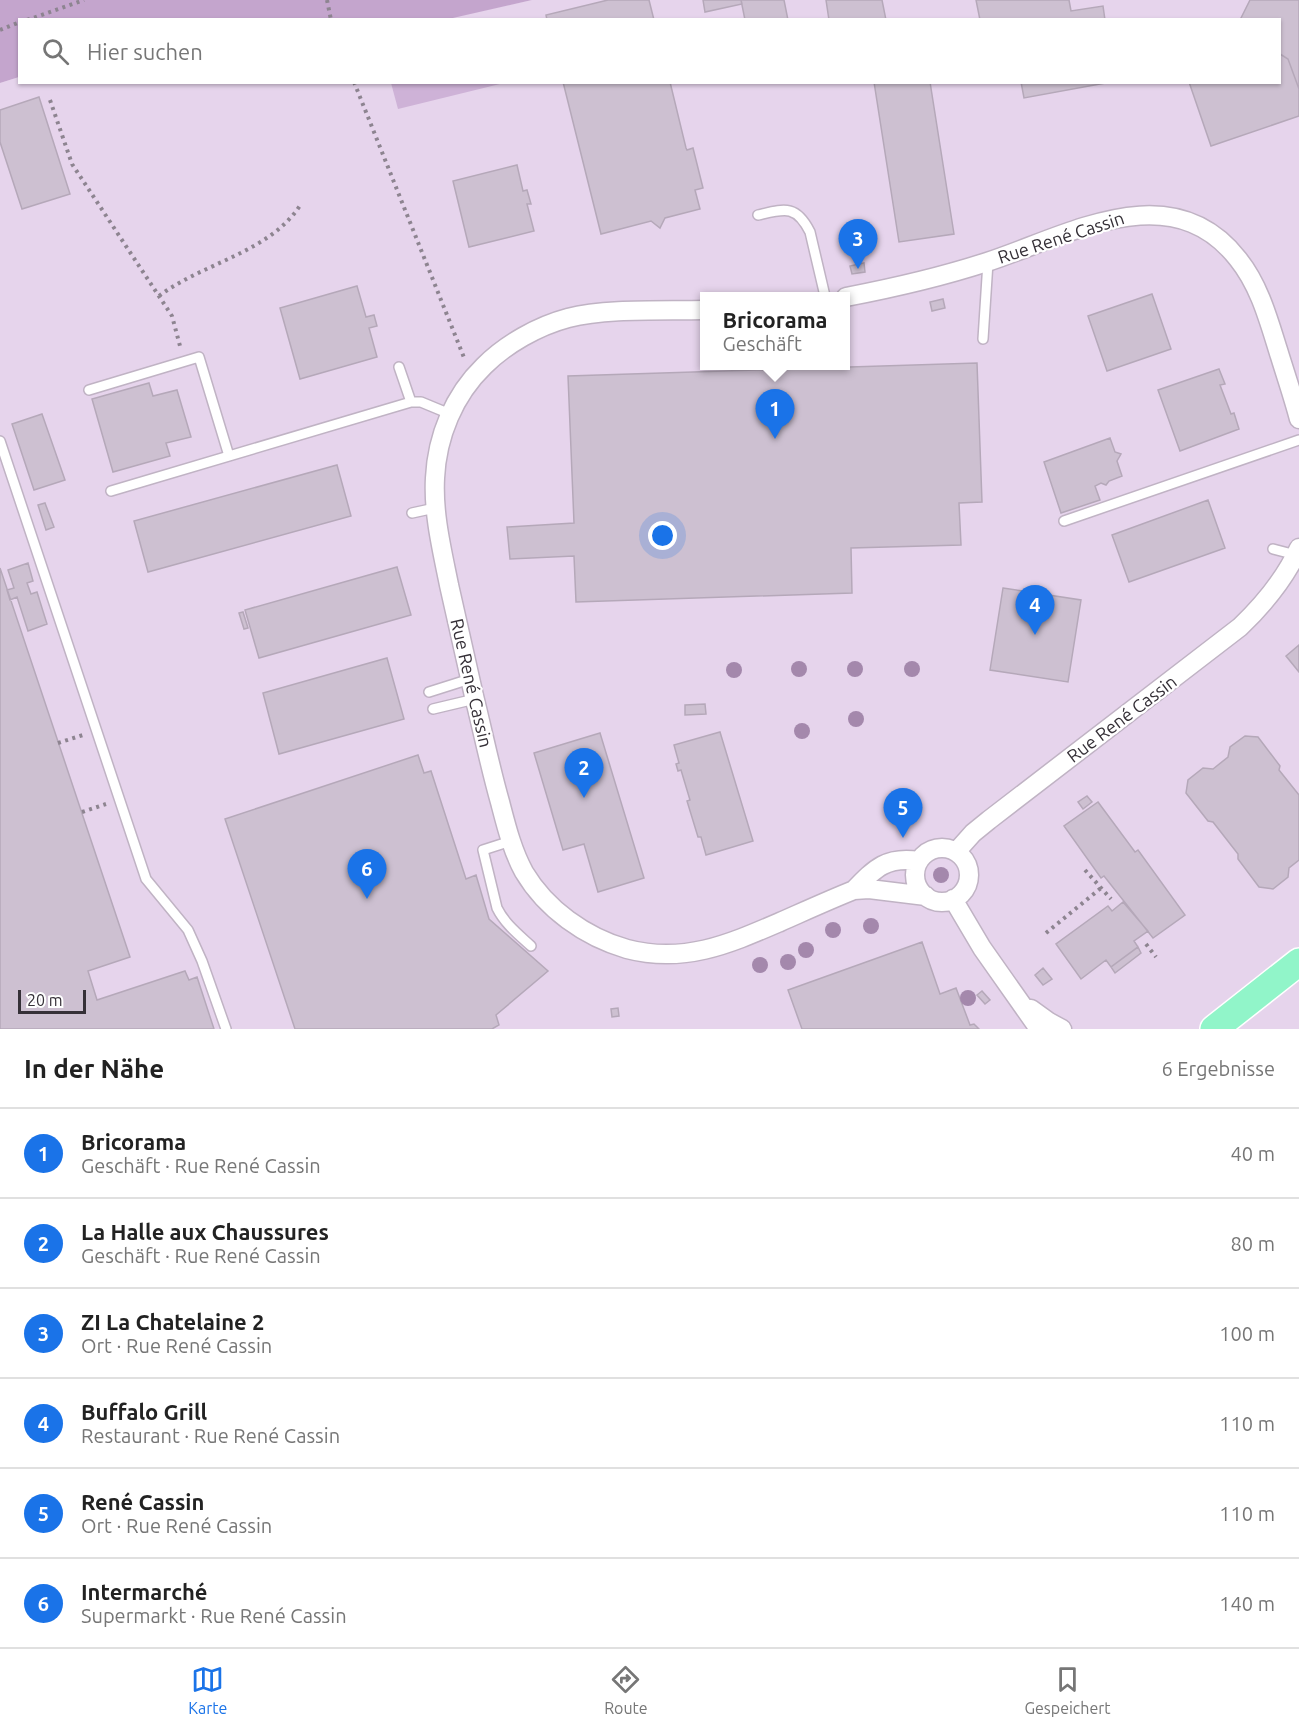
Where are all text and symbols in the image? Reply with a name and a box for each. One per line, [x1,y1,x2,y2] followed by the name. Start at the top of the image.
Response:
[18,18,1281,84] search box
[39,35,72,68] icon: search
[87,39,203,64] text: Hier suchen
[995,207,1126,267] street label: Rue René Cassin
[838,220,878,269] pin: 3
[700,292,850,370] popup
[722,307,828,332] text: Bricorama
[722,332,802,355] text: Geschäft
[756,390,794,439] pin: 1
[648,521,677,550] your location
[1016,586,1054,635] pin: 4
[447,616,497,749] street label: Rue René Cassin
[1063,671,1180,766] street label: Rue René Cassin
[564,748,604,798] pin: 2
[884,788,922,838] pin: 5
[348,850,386,899] pin: 6
[18,987,86,1014] scale bar
[27,991,63,1009] text: 20 m
[24,1054,164,1083] text: In der Nähe
[1161,1057,1275,1080] text: 6 Ergebnisse
[81,1129,186,1154] text: Bricorama
[38,1142,49,1165] text: 1
[1231,1142,1275,1165] text: 40 m
[81,1154,321,1177] text: Geschäft · Rue René Cassin
[81,1219,329,1244] text: La Halle aux Chaussures
[38,1232,49,1255] text: 2
[1231,1232,1275,1255] text: 80 m
[81,1244,321,1267] text: Geschäft · Rue René Cassin
[81,1309,264,1334] text: ZI La Chatelaine 2
[38,1322,49,1345] text: 3
[1219,1322,1275,1345] text: 100 m
[81,1334,272,1357] text: Ort · Rue René Cassin
[81,1399,207,1424] text: Buffalo Grill
[38,1412,49,1435] text: 4
[1219,1412,1275,1435] text: 110 m
[81,1424,340,1447] text: Restaurant · Rue René Cassin
[81,1489,204,1514] text: René Cassin
[38,1502,49,1525] text: 5
[1219,1502,1275,1525] text: 110 m
[81,1514,272,1537] text: Ort · Rue René Cassin
[81,1579,207,1604] text: Intermarché
[38,1592,49,1615] text: 6
[1219,1592,1275,1615] text: 140 m
[81,1604,347,1627] text: Supermarkt · Rue René Cassin
[188,1663,227,1717] tab: Karte
[604,1663,648,1717] tab: Route
[1024,1663,1111,1717] tab: Gespeichert

